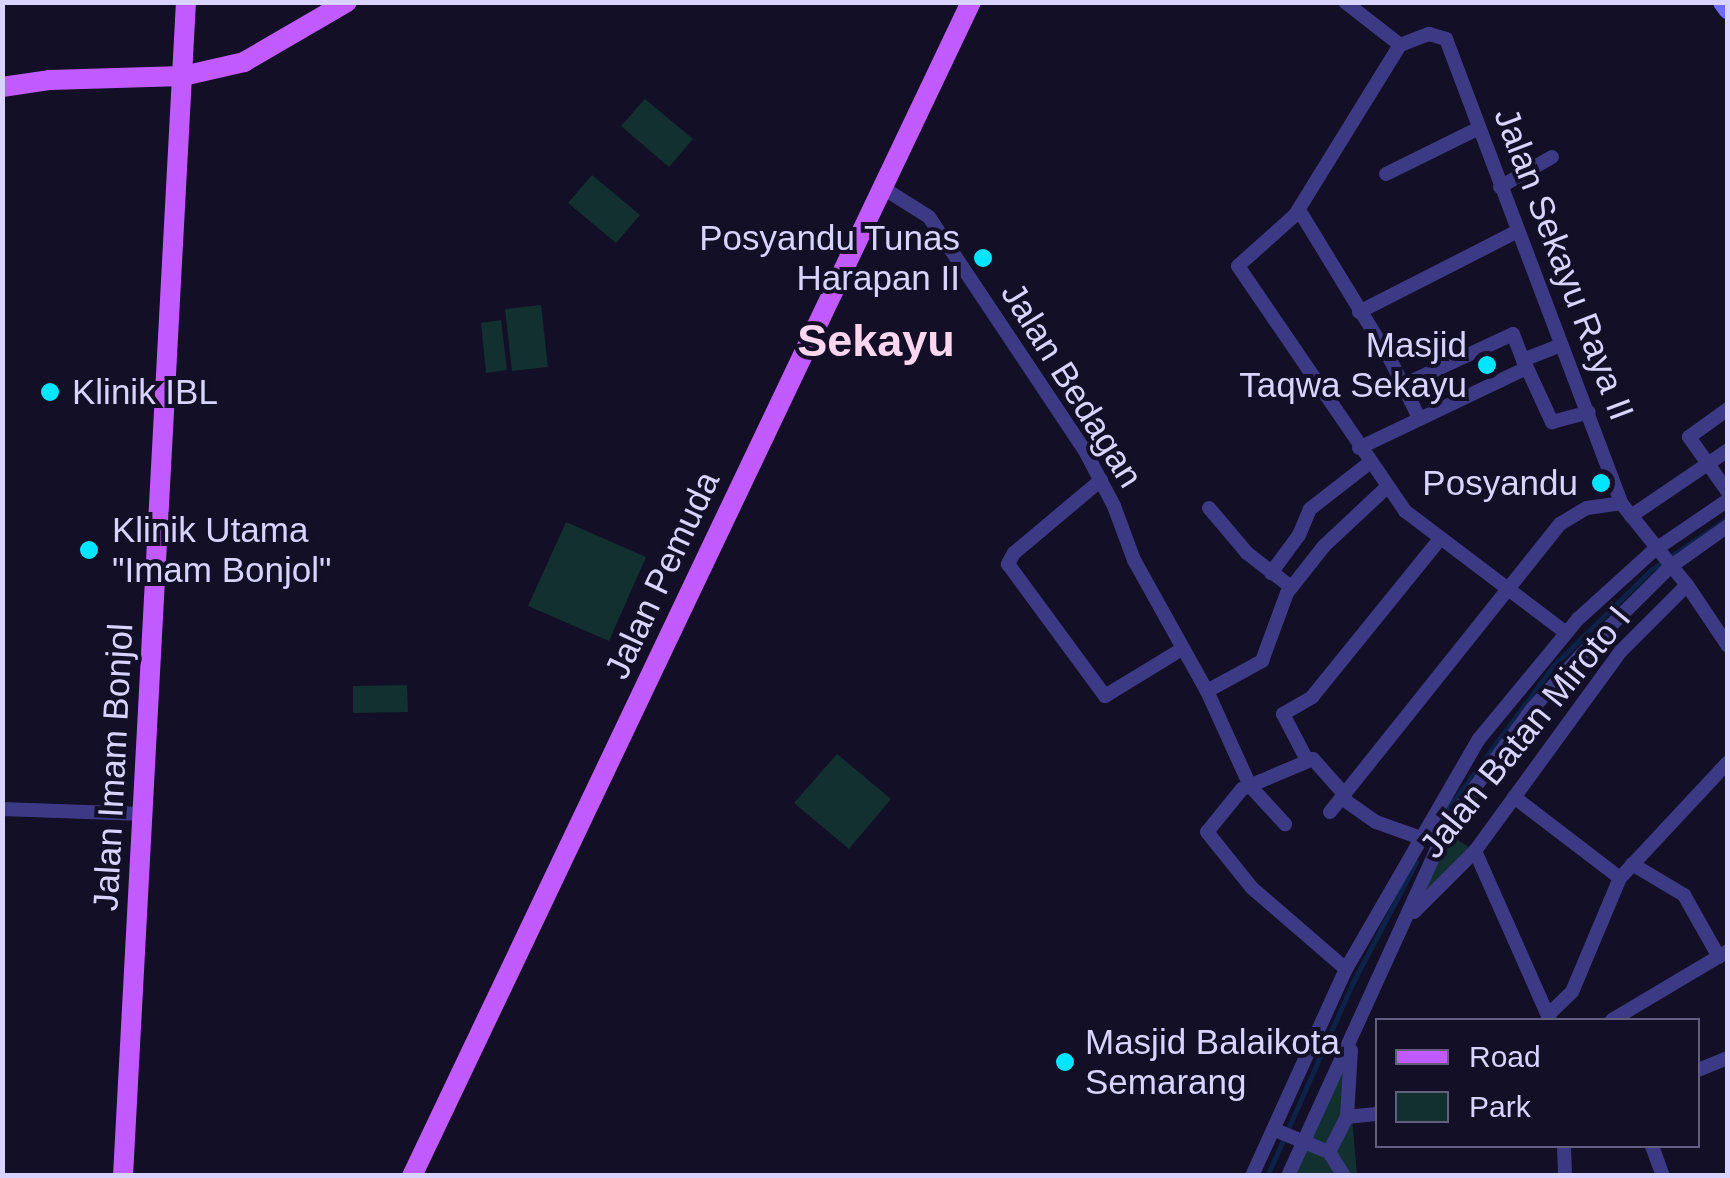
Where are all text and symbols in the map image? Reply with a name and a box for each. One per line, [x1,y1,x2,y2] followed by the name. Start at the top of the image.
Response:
[1485,102,1643,426] street label: Jalan Sekayu Raya II
[699,217,960,299] place label: Posyandu Tunas Harapan II
[970,245,996,271] marker: Posyandu Tunas Harapan II
[992,275,1152,495] street label: Jalan Bedagan
[797,314,955,368] district label: Sekayu
[1239,324,1467,406] place label: Masjid Taqwa Sekayu
[1476,354,1498,376] marker: Masjid Taqwa Sekayu
[72,371,218,413] place label: Klinik IBL
[37,379,63,405] marker: Klinik IBL
[1422,462,1578,504] place label: Posyandu
[596,465,728,685] street label: Jalan Pemuda
[1588,470,1614,496] marker: Posyandu
[112,509,331,591] place label: Klinik Utama "Imam Bonjol"
[76,537,102,563] marker: Klinik Utama "Imam Bonjol"
[1411,598,1639,866] street label: Jalan Batan Miroto I
[84,622,142,912] street label: Jalan Imam Bonjol
[1375,1018,1700,1148] legend
[1085,1021,1340,1103] place label: Masjid Balaikota Semarang
[1469,1040,1541,1073] text: Road
[1054,1051,1076,1073] marker: Masjid Balaikota Semarang
[1469,1090,1531,1123] text: Park

